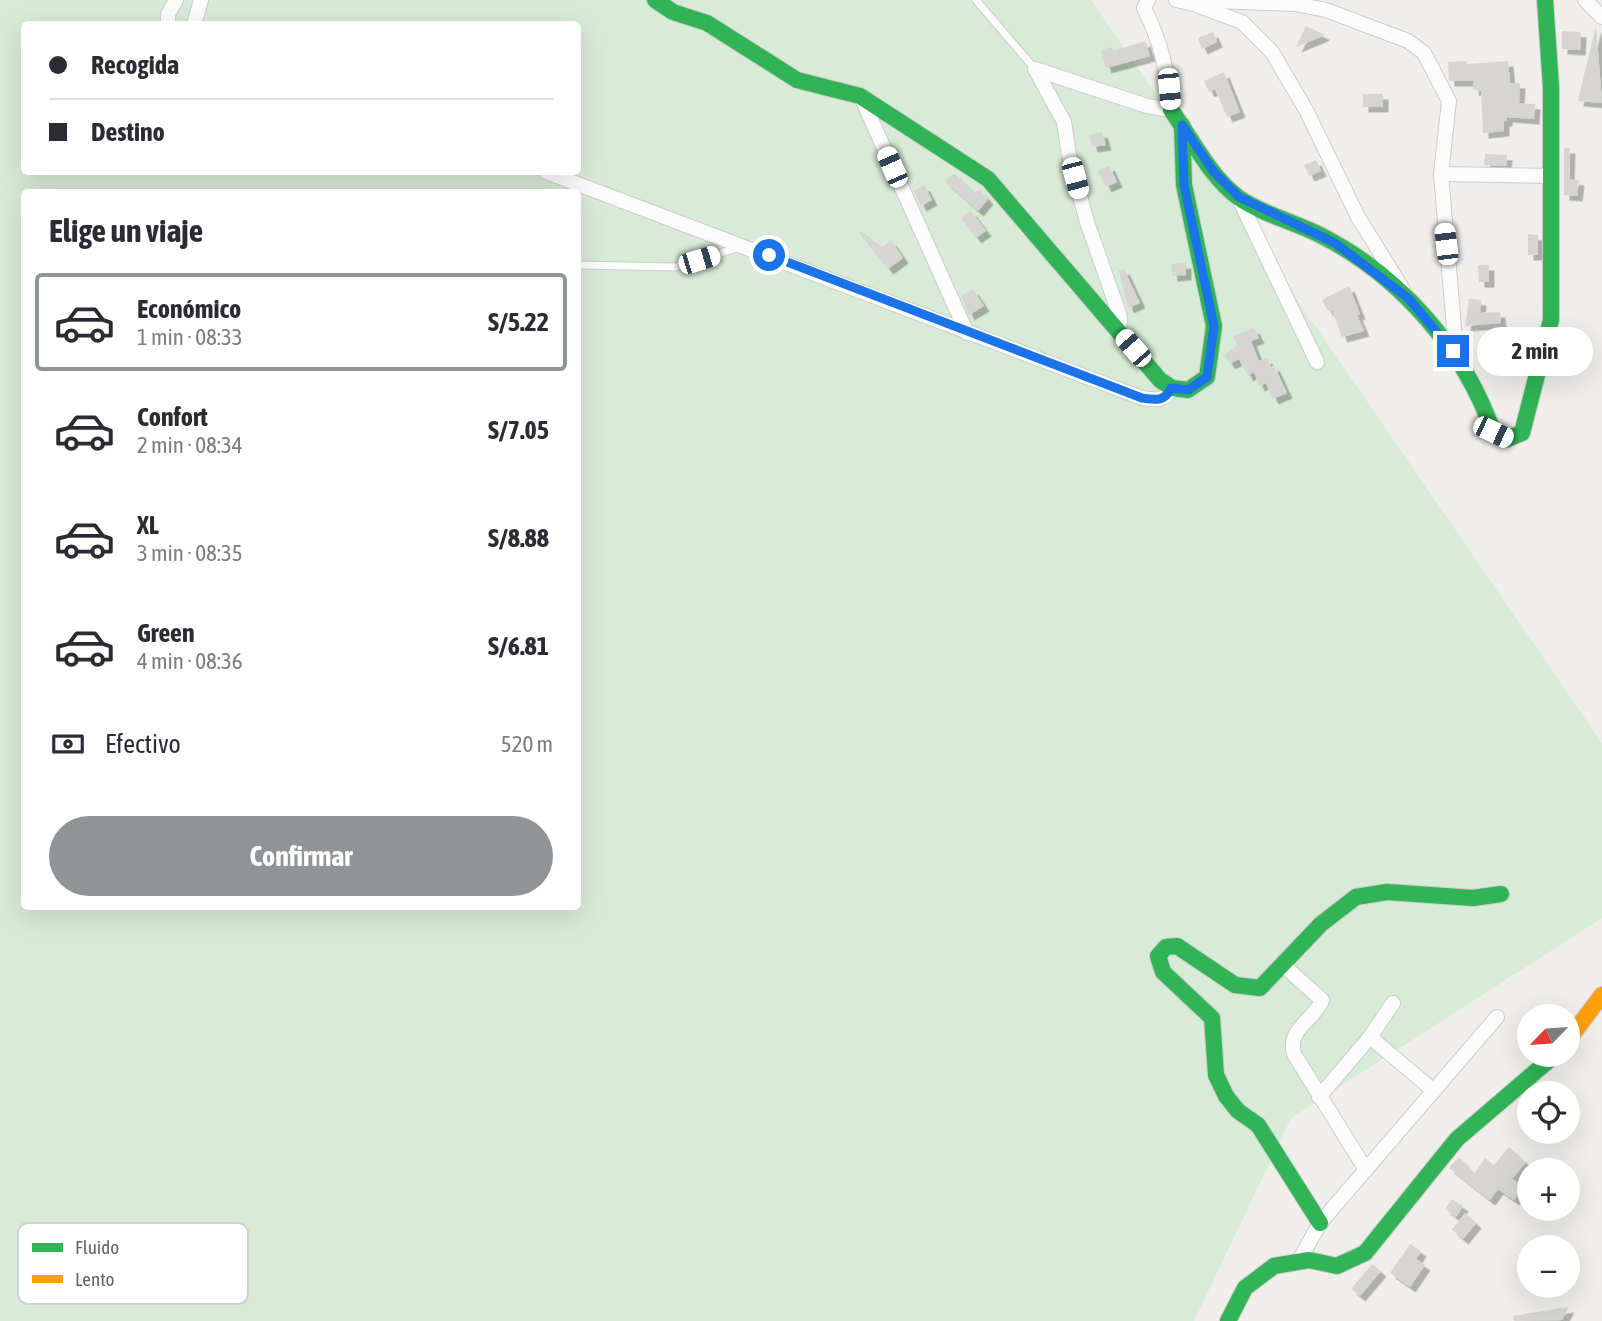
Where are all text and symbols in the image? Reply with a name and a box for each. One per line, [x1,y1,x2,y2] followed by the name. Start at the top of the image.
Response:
[91,50,179,80] text: Recogida
[1157,67,1182,111] car
[91,117,165,147] text: Destino
[874,144,911,190] car
[1060,155,1091,201] car
[49,212,203,249] text: Elige un viaje
[1434,222,1459,266] car
[753,239,785,271] route start
[676,244,723,276] car
[53,291,116,354] icon: car
[137,294,241,324] text: Económico
[488,307,549,337] text: S/5.22
[137,324,243,350] text: 1 min · 08:33
[1112,325,1155,371] car
[1478,326,1593,376] callout: 2 min
[1437,335,1469,367] route end
[1512,338,1558,364] text: 2 min
[53,399,116,462] icon: car
[137,402,208,432] text: Confort
[1470,413,1517,451] car
[488,415,549,445] text: S/7.05
[137,432,243,458] text: 2 min · 08:34
[53,507,116,570] icon: car
[137,510,159,540] text: XL
[488,523,549,553] text: S/8.88
[137,540,243,566] text: 3 min · 08:35
[53,615,116,678] icon: car
[137,618,195,648] text: Green
[488,631,549,661] text: S/6.81
[137,648,243,674] text: 4 min · 08:36
[49,725,87,763] icon: cash
[105,729,181,759] text: Efectivo
[501,731,553,757] text: 520 m
[49,816,553,896] button: Confirmar
[1517,1004,1580,1068] north arrow
[1517,1004,1580,1298] map controls
[1517,1081,1580,1144] button: locate
[1517,1158,1580,1221] button: +
[18,1223,248,1304] legend
[1517,1235,1580,1298] button: −
[75,1236,119,1258] text: Fluido
[75,1268,114,1290] text: Lento

